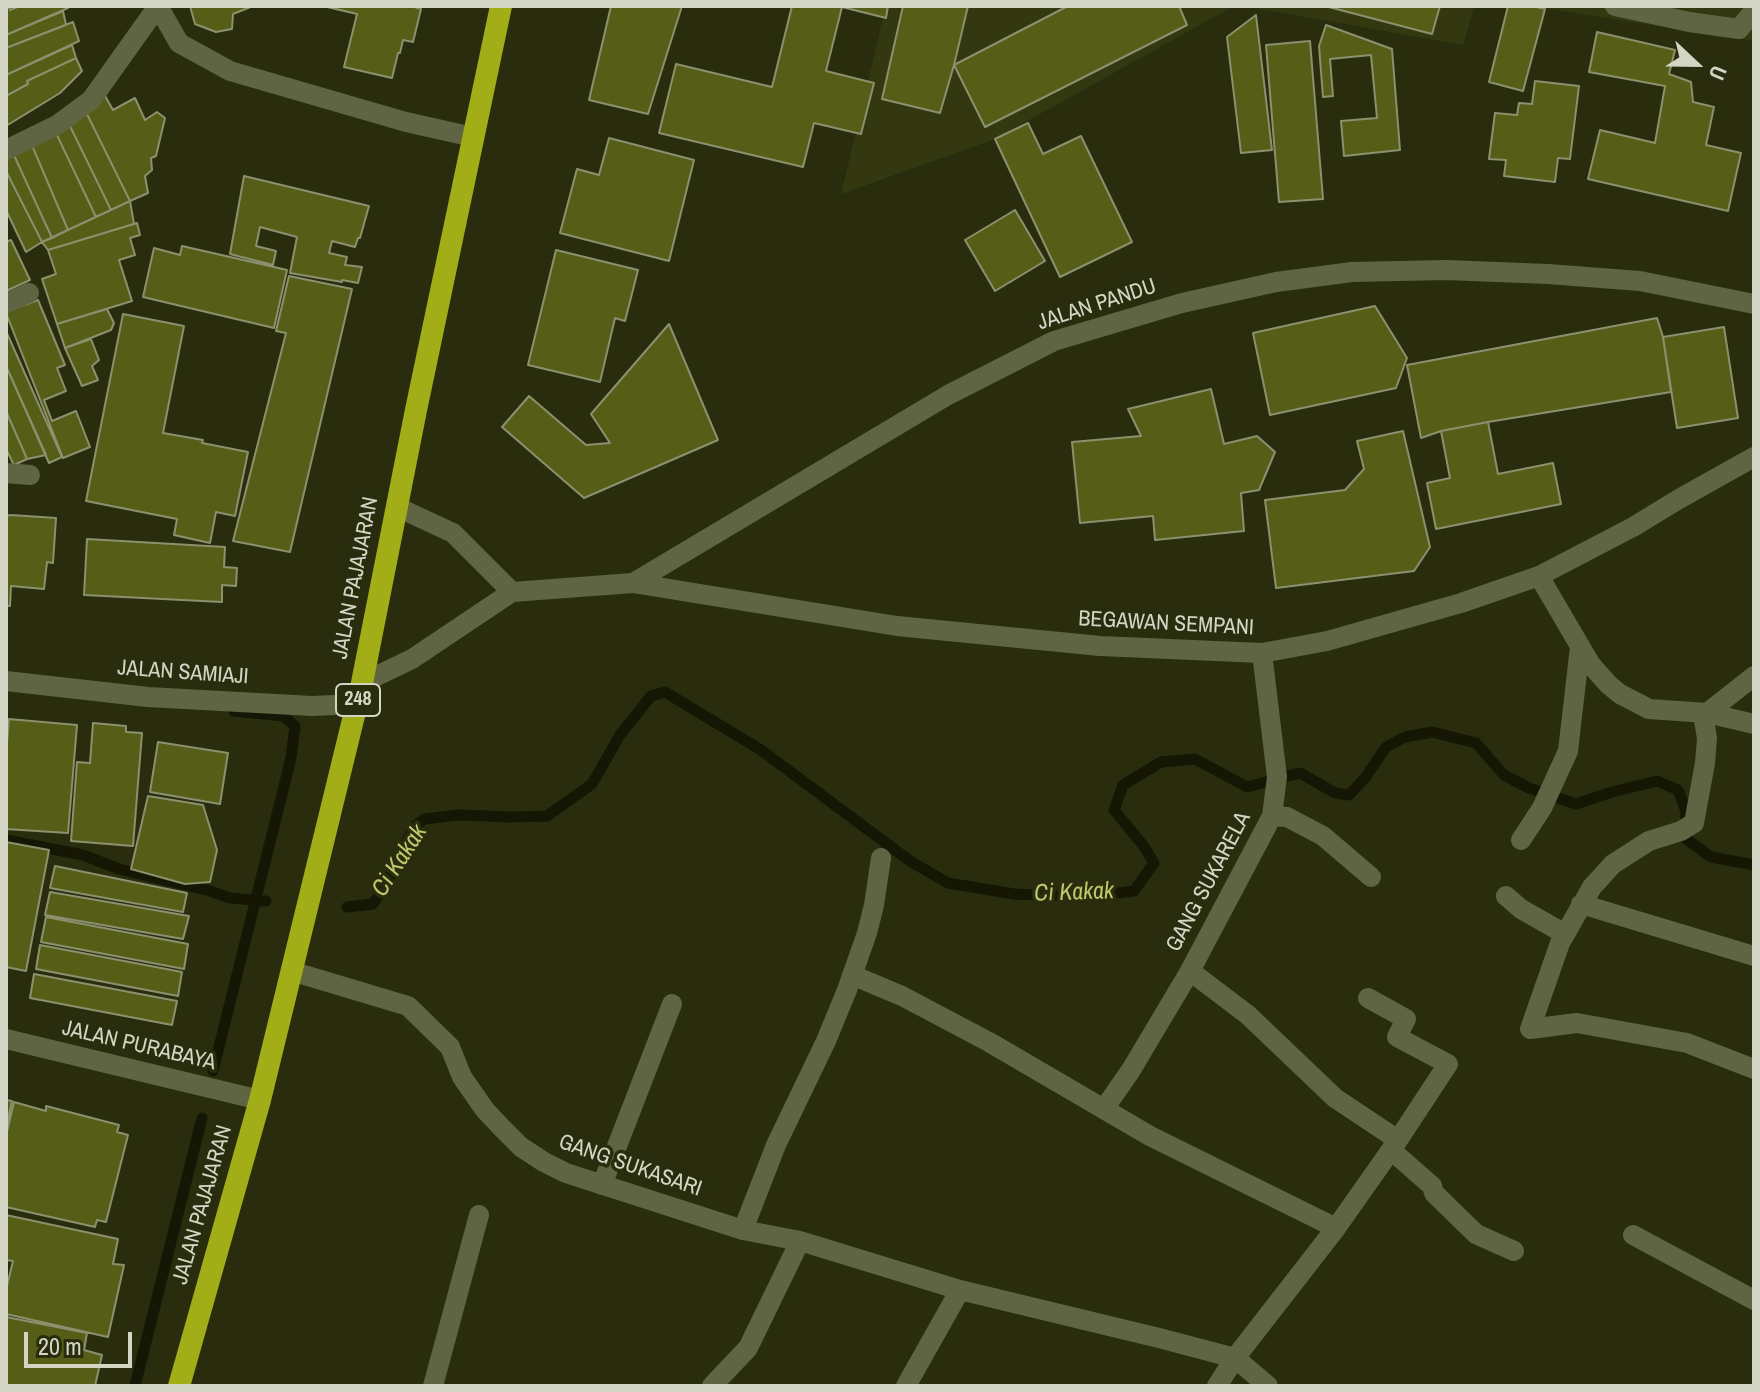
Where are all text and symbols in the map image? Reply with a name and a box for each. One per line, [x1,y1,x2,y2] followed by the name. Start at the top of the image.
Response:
[1656,24,1736,104] north arrow
[1702,61,1735,85] text: U
[1034,273,1160,337] street label: JALAN PANDU
[327,495,385,661] street label: JALAN PAJAJARAN
[1078,606,1254,642] street label: BEGAWAN SEMPANI
[117,655,249,691] street label: JALAN SAMIAJI
[336,684,380,716] road number: 248
[1161,808,1257,956] street label: GANG SUKARELA
[366,820,434,902] water label: Ci Kakak
[1034,877,1114,909] water label: Ci Kakak
[60,1016,218,1076] street label: JALAN PURABAYA
[168,1122,238,1288] street label: JALAN PAJAJARAN
[555,1129,705,1203] street label: GANG SUKASARI
[28,1316,136,1366] scale bar
[38,1330,82,1362] text: 20 m

